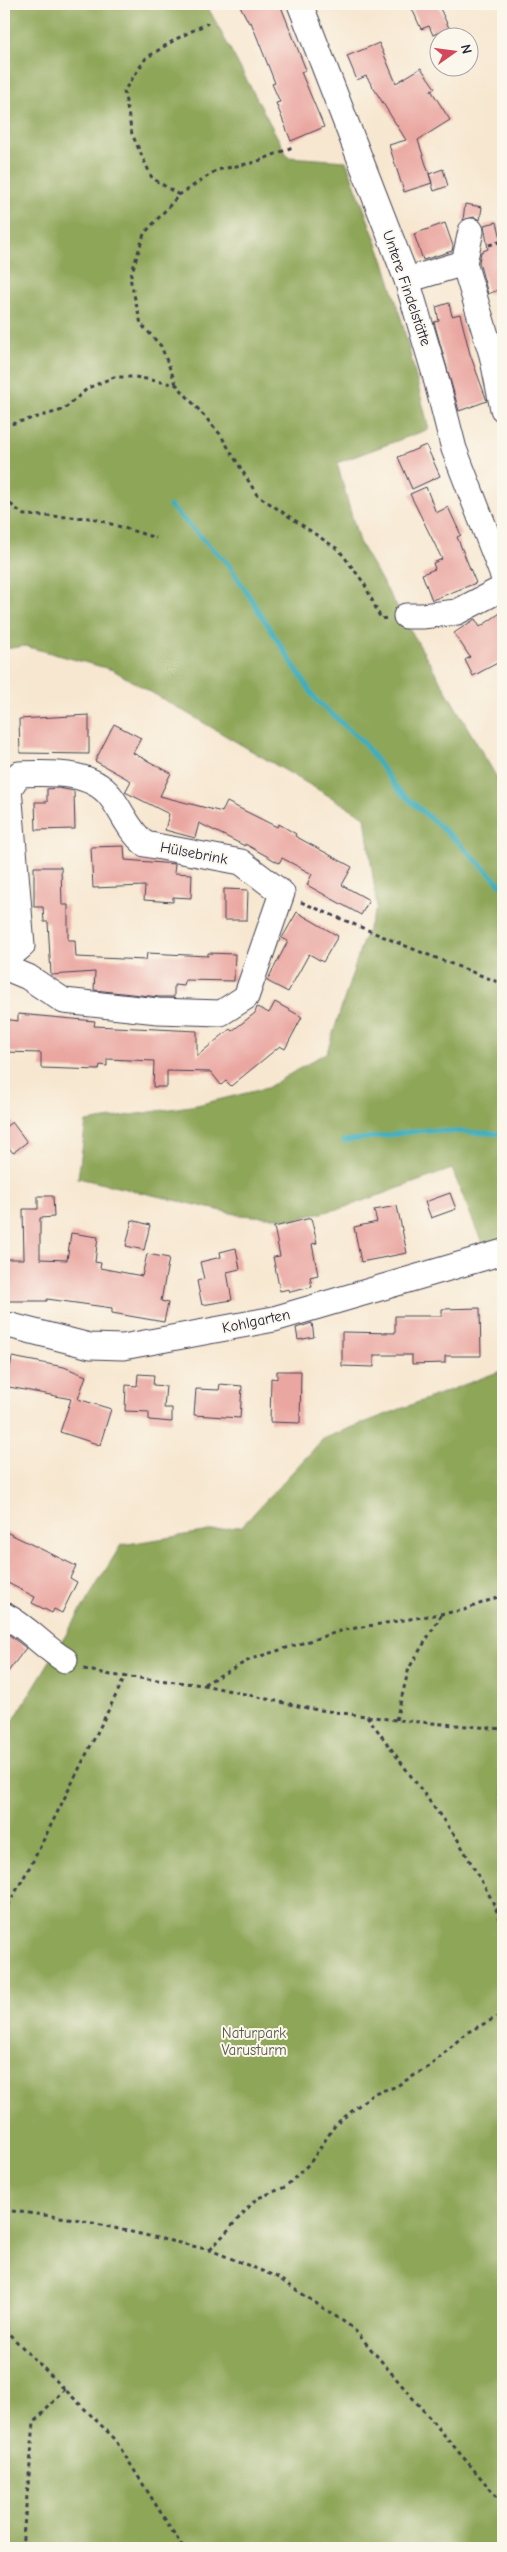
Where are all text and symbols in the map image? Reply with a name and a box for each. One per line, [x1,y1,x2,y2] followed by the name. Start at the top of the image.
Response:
[430,28,480,78] north arrow
[457,42,475,55] text: N
[379,228,435,349] street label: Untere Findelstätte
[159,838,230,869] street label: Hülsebrink
[220,1305,292,1337] street label: Kohlgarten
[221,2024,287,2059] park label: Naturpark Varusturm

